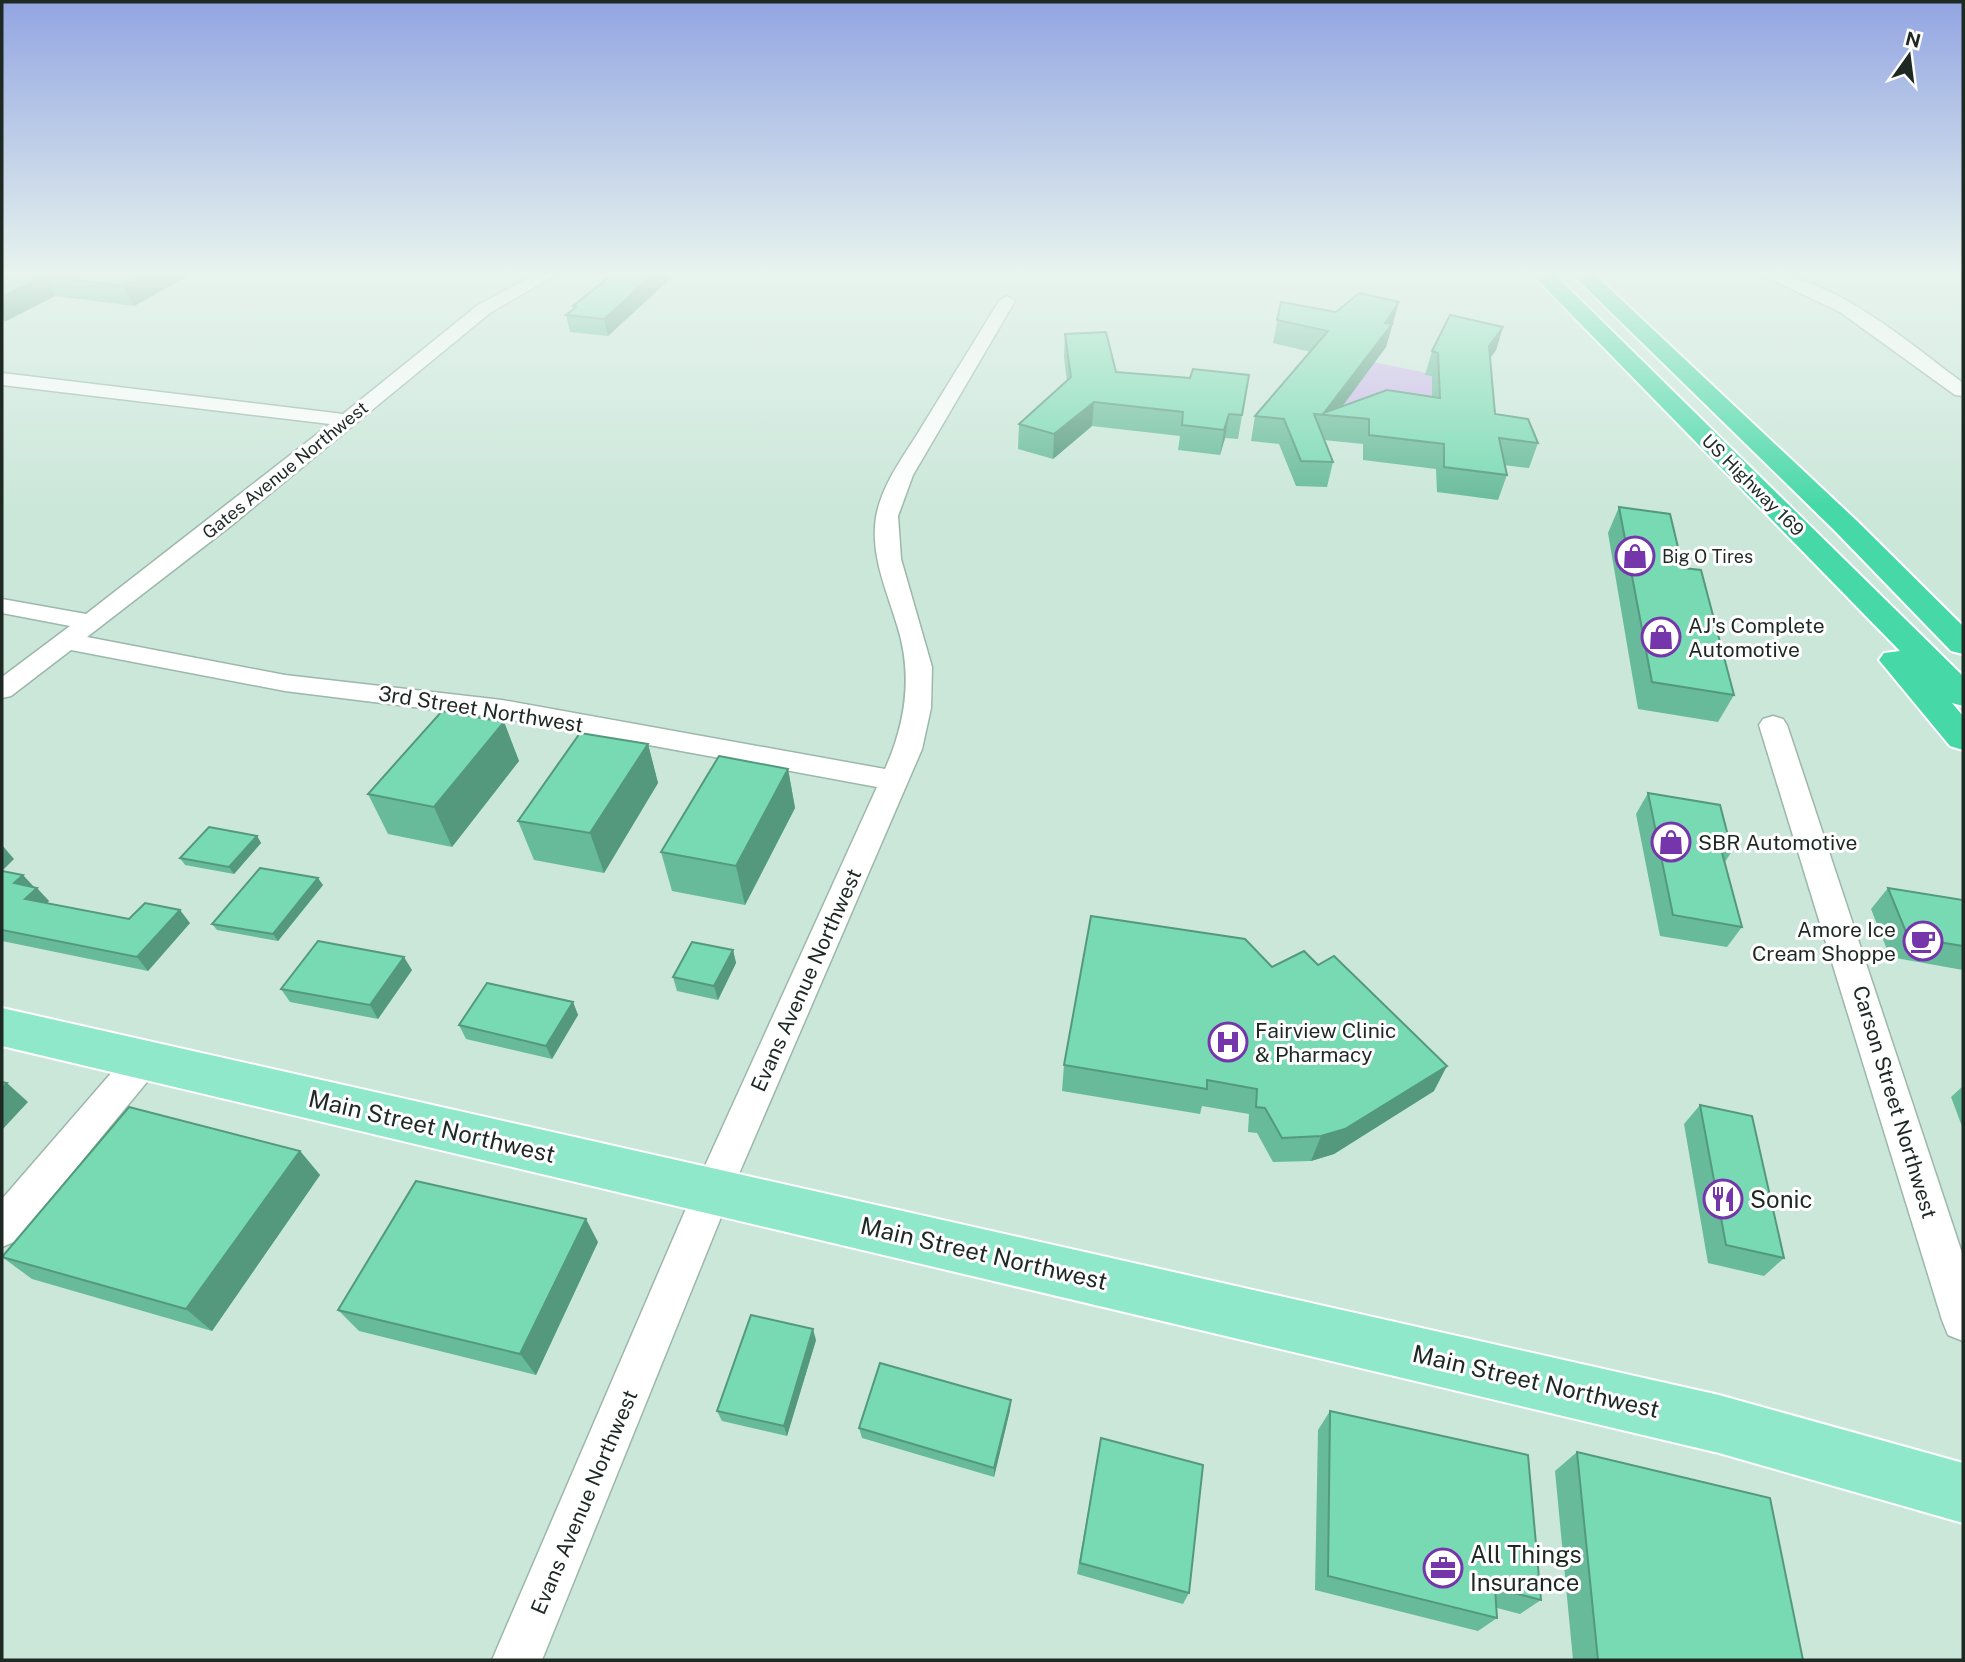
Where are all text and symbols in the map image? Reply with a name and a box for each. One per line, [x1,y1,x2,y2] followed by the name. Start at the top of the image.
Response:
[1874,21,1944,91] north arrow
[1903,27,1923,52] text: N
[198,397,372,543] street label: Gates Avenue Northwest
[1698,430,1808,540] street label: US Highway 169
[1614,535,1656,577] shop icon: Big O Tires
[1662,546,1753,567] place label: Big O Tires
[1688,613,1825,662] place label: AJ's Complete Automotive
[1640,616,1682,658] shop icon: AJ's Complete Automotive
[377,680,585,738] street label: 3rd Street Northwest
[1650,821,1692,863] shop icon: SBR Automotive
[1698,830,1857,855] place label: SBR Automotive
[745,865,867,1095] street label: Evans Avenue Northwest
[1752,917,1896,966] place label: Amore Ice Cream Shoppe
[1902,920,1944,962] cafe icon: Amore Ice Cream Shoppe
[1848,983,1942,1221] street label: Carson Street Northwest
[1255,1018,1396,1067] place label: Fairview Clinic & Pharmacy
[1207,1021,1249,1063] hospital icon: Fairview Clinic & Pharmacy
[306,1084,558,1168] street label: Main Street Northwest
[1702,1178,1744,1220] restaurant icon: Sonic
[1750,1185,1812,1213] place label: Sonic
[858,1211,1110,1295] street label: Main Street Northwest
[1410,1339,1662,1423] street label: Main Street Northwest
[525,1386,643,1618] street label: Evans Avenue Northwest
[1470,1540,1582,1596] place label: All Things Insurance
[1422,1547,1464,1589] office icon: All Things Insurance

